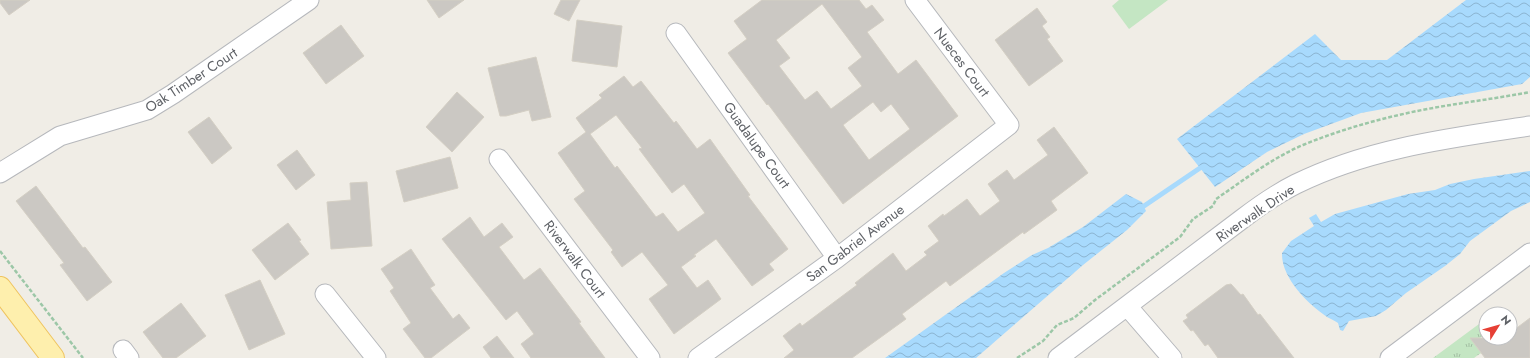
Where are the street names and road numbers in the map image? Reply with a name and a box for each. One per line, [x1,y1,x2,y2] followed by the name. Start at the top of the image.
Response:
[929,23,995,101] street label: Nueces Court
[141,42,241,117] street label: Oak Timber Court
[719,98,796,193] street label: Guadalupe Court
[1212,179,1298,247] street label: Riverwalk Drive
[802,199,908,287] street label: San Gabriel Avenue
[539,216,611,302] street label: Riverwalk Court

